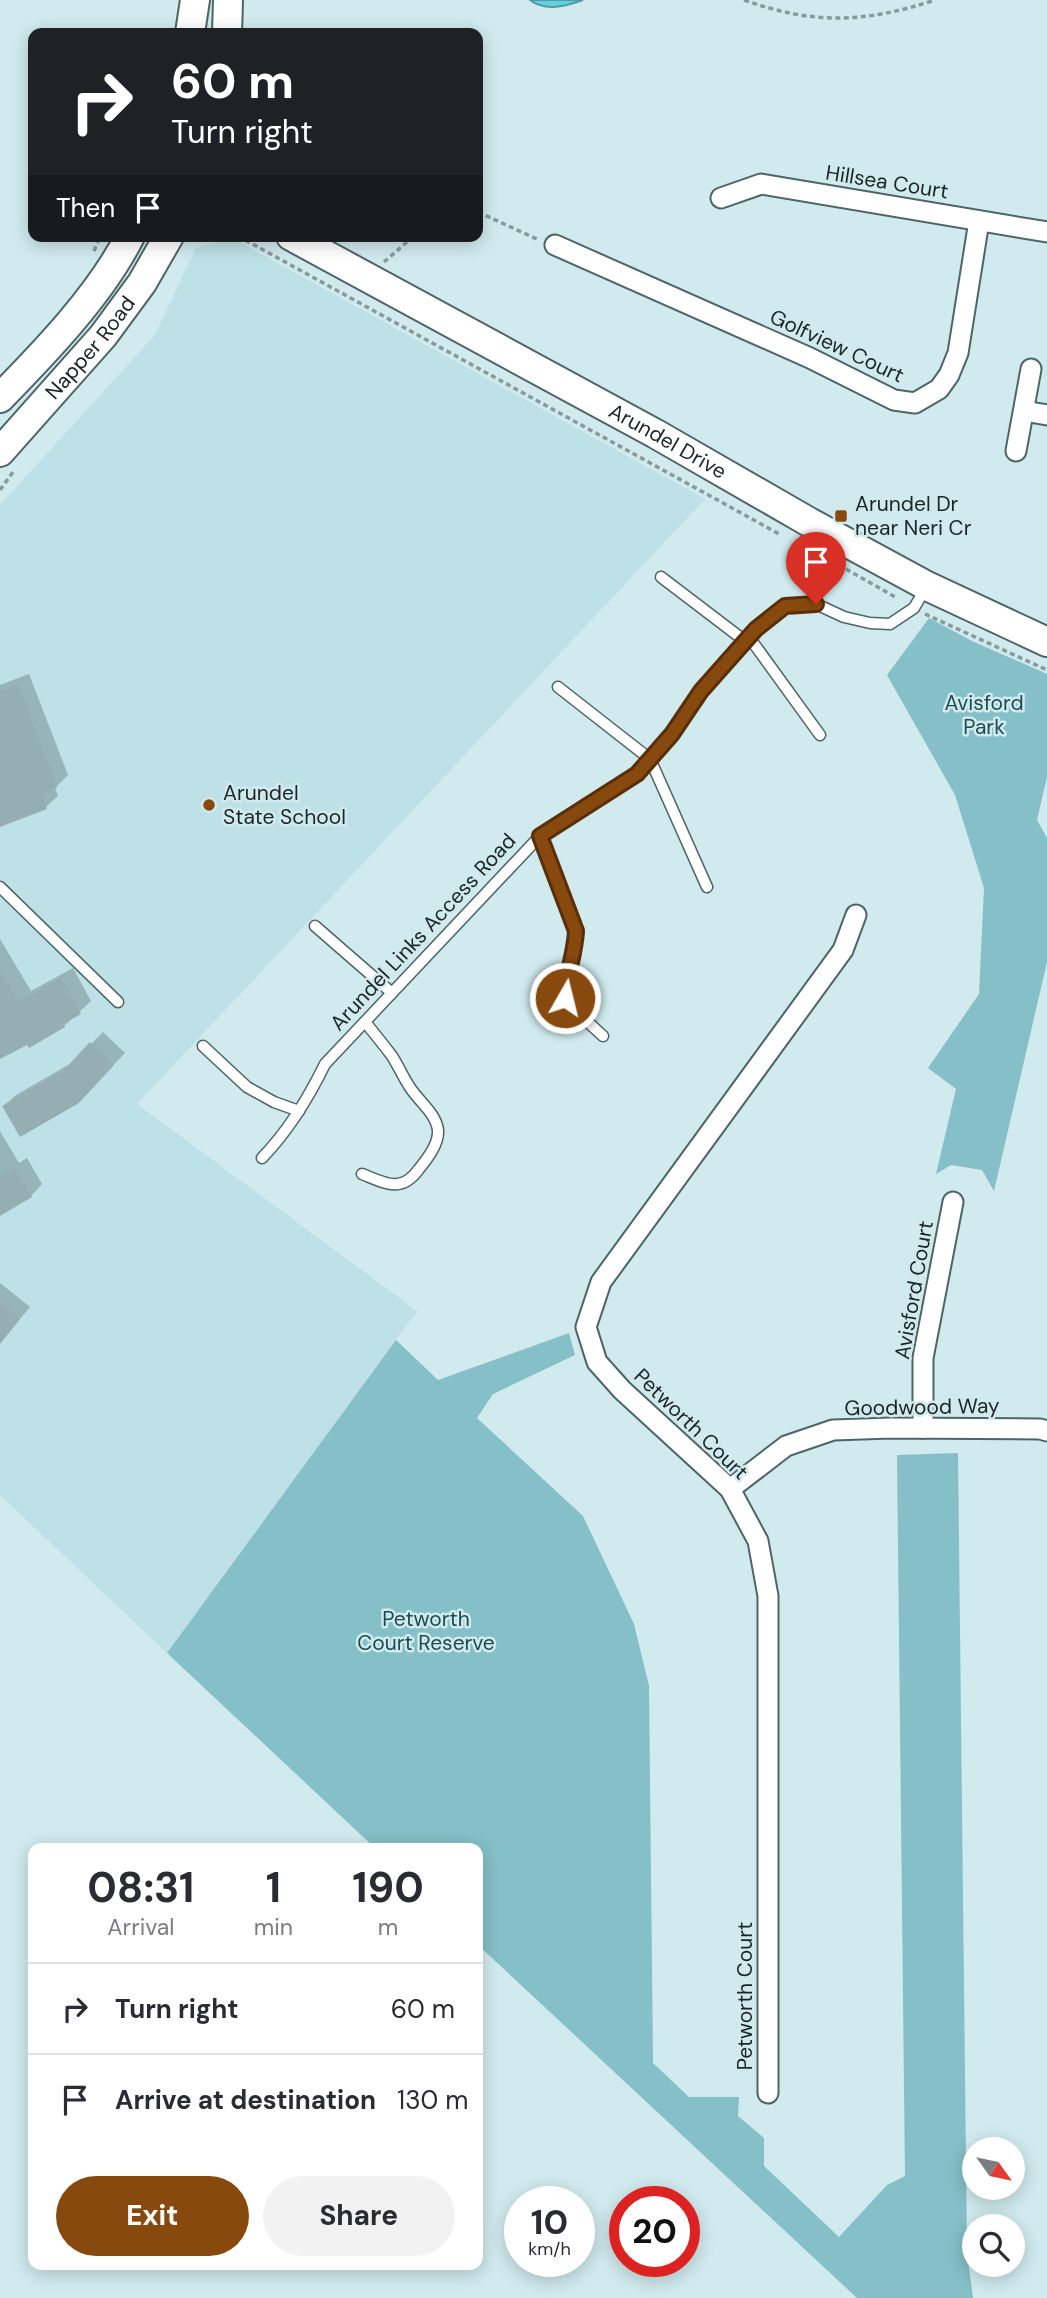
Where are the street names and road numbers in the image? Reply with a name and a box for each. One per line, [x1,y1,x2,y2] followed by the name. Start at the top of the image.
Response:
[824,158,950,206] street label: Hillsea Court
[39,291,142,405] street label: Napper Road
[765,303,909,389] street label: Golfview Court
[604,397,732,486] street label: Arundel Drive
[324,827,522,1037] street label: Arundel Links Access Road
[888,1218,940,1362] street label: Avisford Court
[628,1362,754,1486] street label: Petworth Court
[844,1392,1000,1422] street label: Goodwood Way
[731,1922,759,2070] street label: Petworth Court

